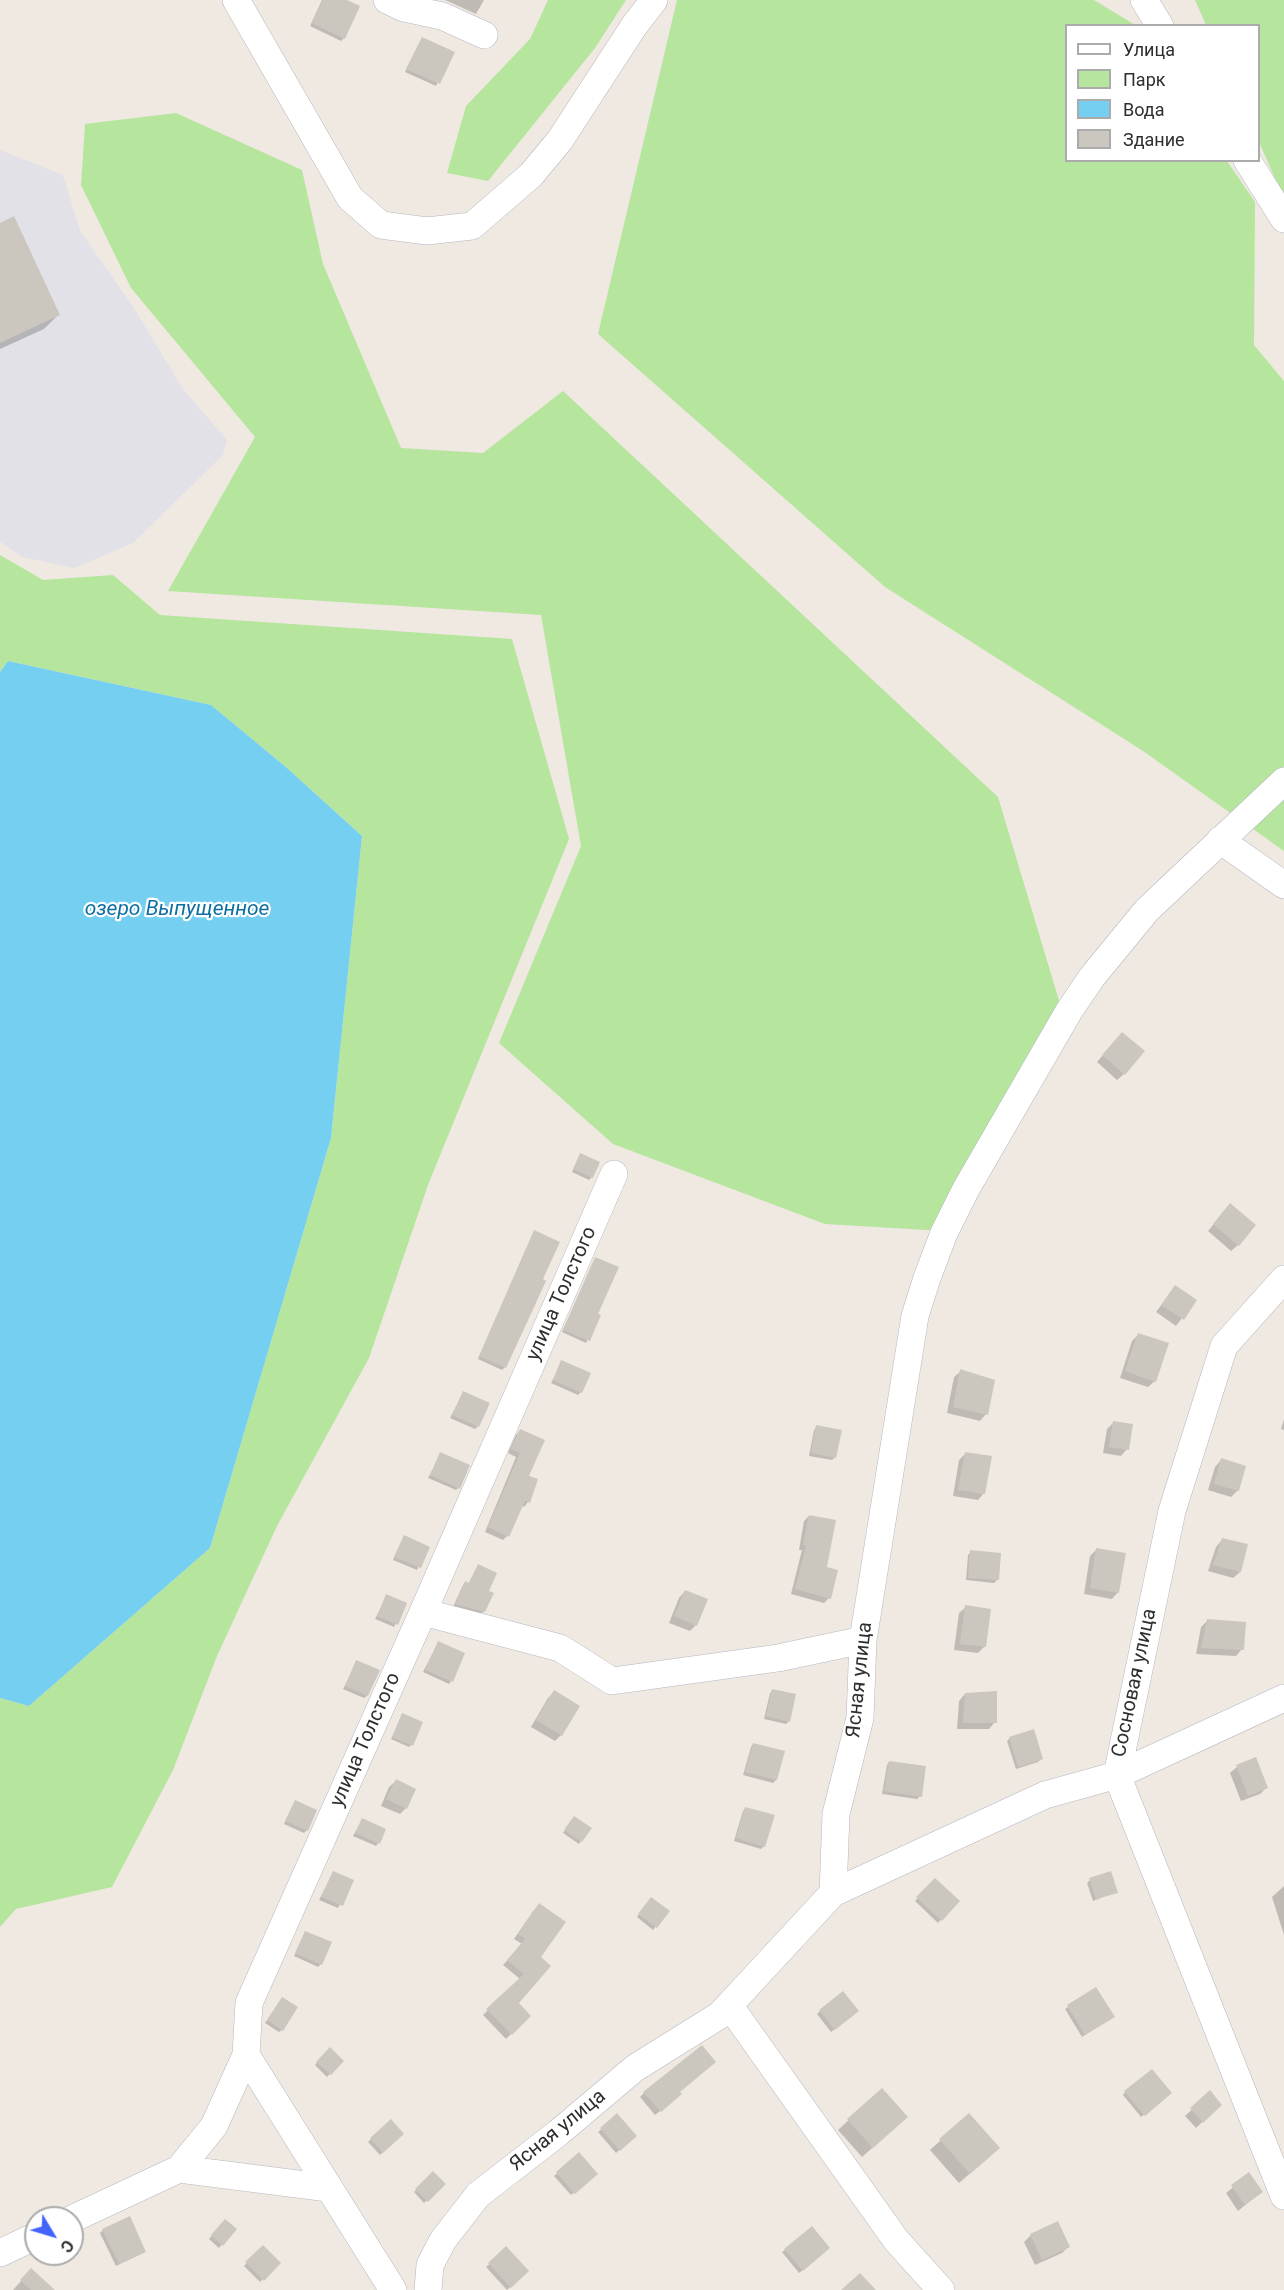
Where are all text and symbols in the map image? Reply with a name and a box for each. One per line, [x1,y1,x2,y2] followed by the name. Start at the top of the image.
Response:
[1065,24,1260,162] legend
[1123,39,1175,60] text: Улица
[1123,69,1165,90] text: Парк
[1123,99,1165,120] text: Вода
[1123,129,1185,150] text: Здание
[85,897,269,923] water label: озеро Выпущенное
[522,1223,602,1365] street label: улица Толстого
[1108,1607,1162,1759] street label: Сосновая улица
[842,1621,878,1739] street label: Ясная улица
[326,1669,406,1811] street label: улица Толстого
[505,2085,611,2177] street label: Ясная улица
[24,2206,84,2266] north arrow
[56,2236,78,2256] text: С

